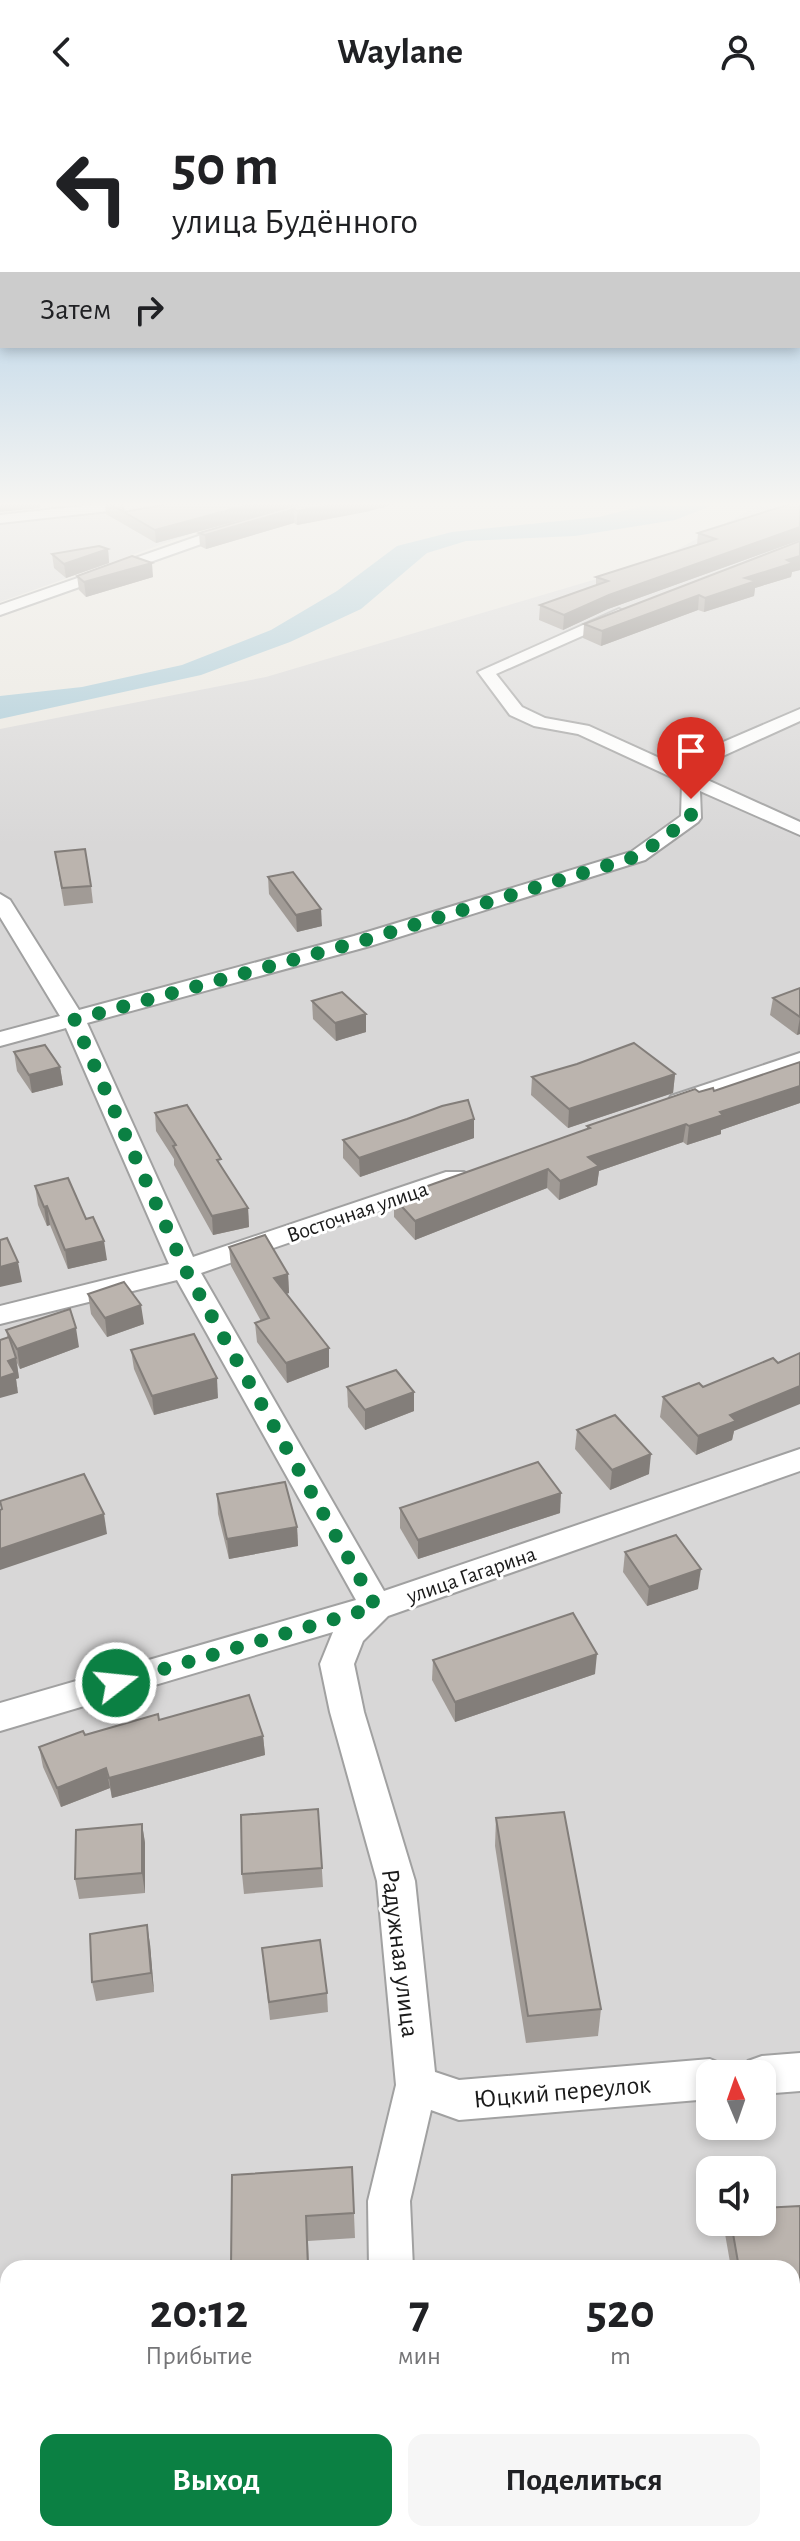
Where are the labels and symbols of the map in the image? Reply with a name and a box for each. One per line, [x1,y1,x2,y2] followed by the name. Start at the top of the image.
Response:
[657,717,725,799] pin
[284,1177,431,1246] street label: Восточная улица
[403,1543,539,1608] street label: улица Гагарина
[74,1641,158,1725] position arrow
[377,1867,423,2039] street label: Радужная улица
[696,2060,776,2140] north arrow
[472,2071,652,2113] street label: Юцкий переулок

